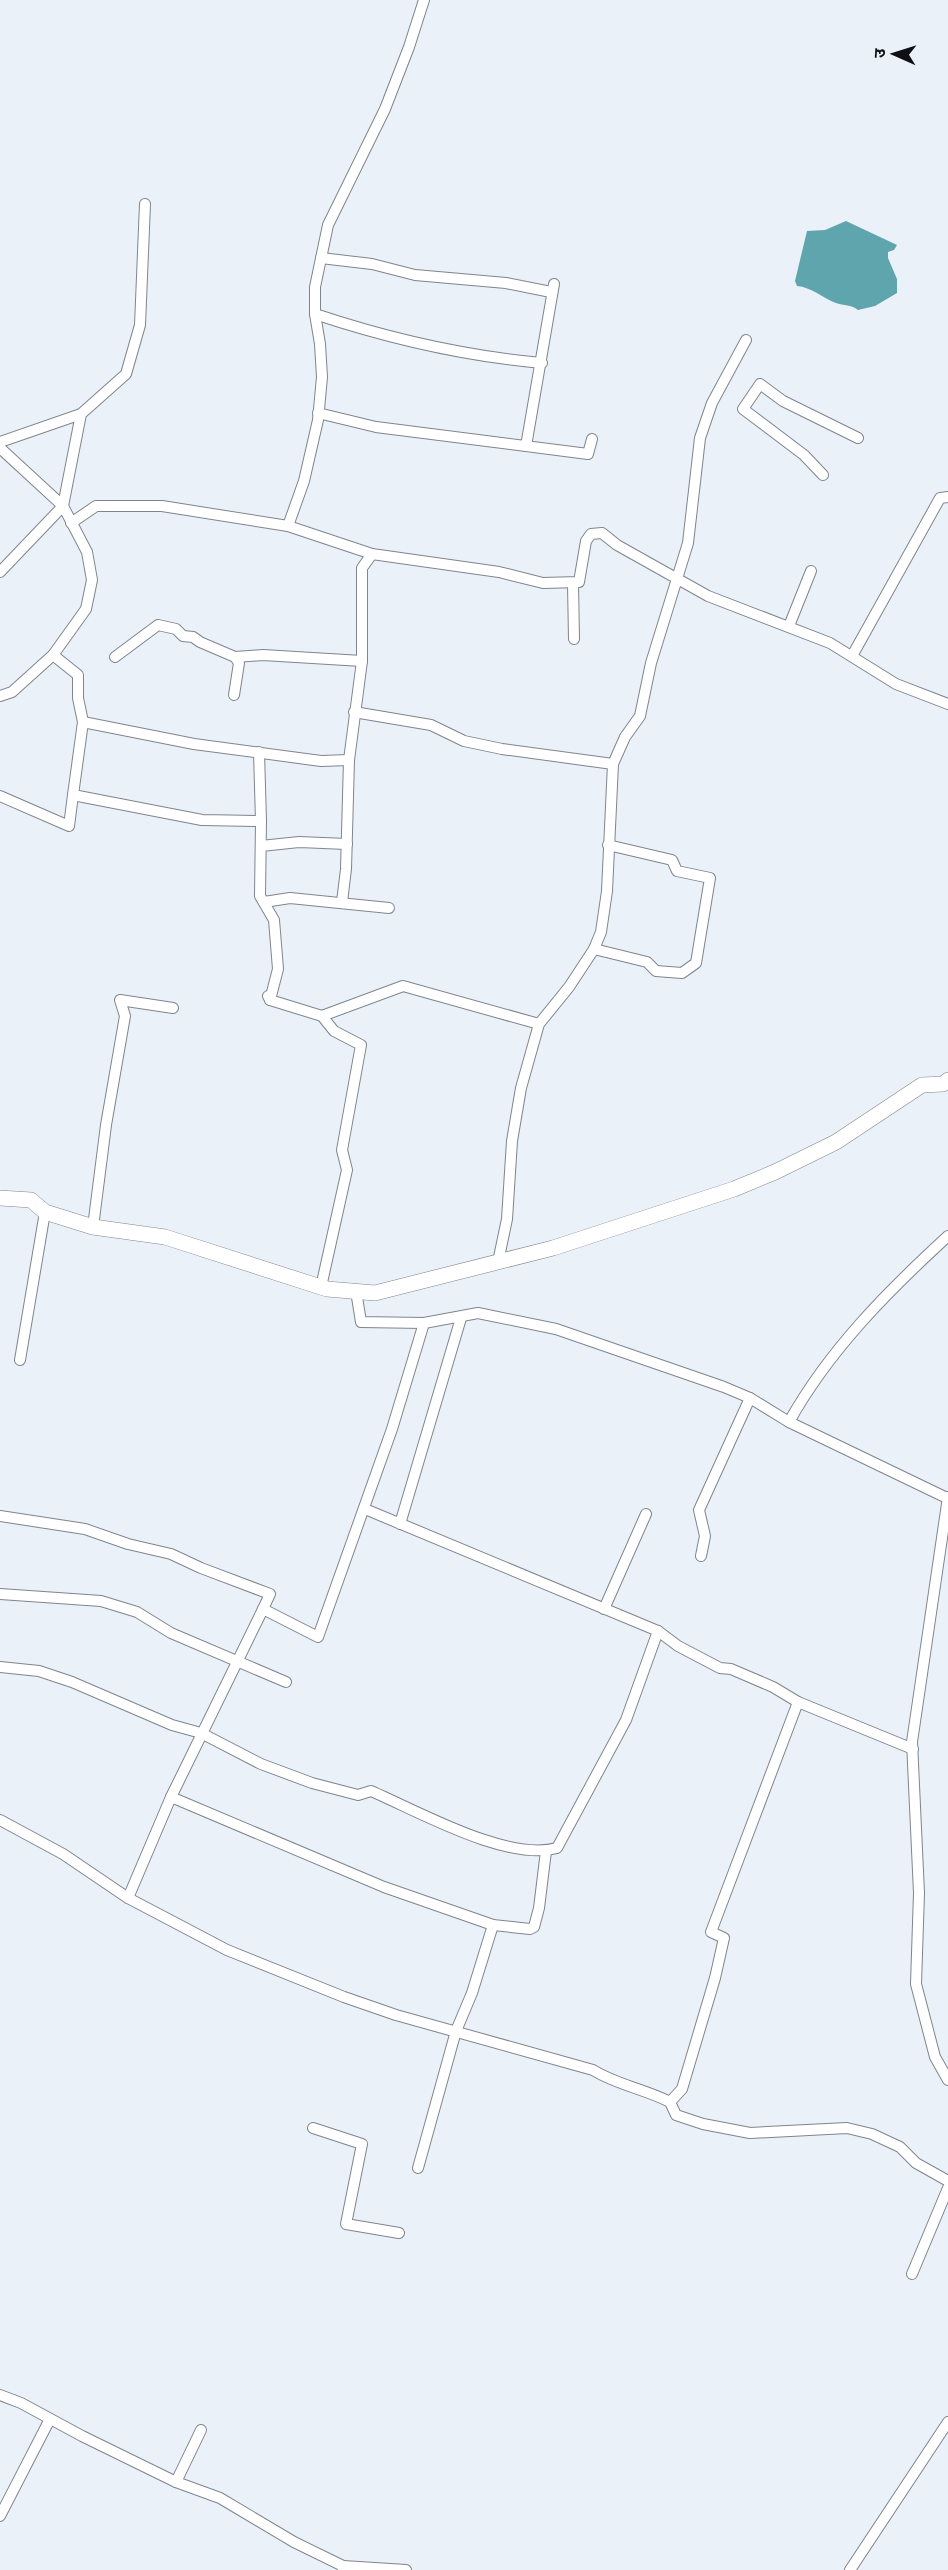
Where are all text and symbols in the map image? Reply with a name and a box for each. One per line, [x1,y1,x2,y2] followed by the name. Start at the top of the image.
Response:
[864,24,924,84] north arrow
[869,47,890,58] text: उ

